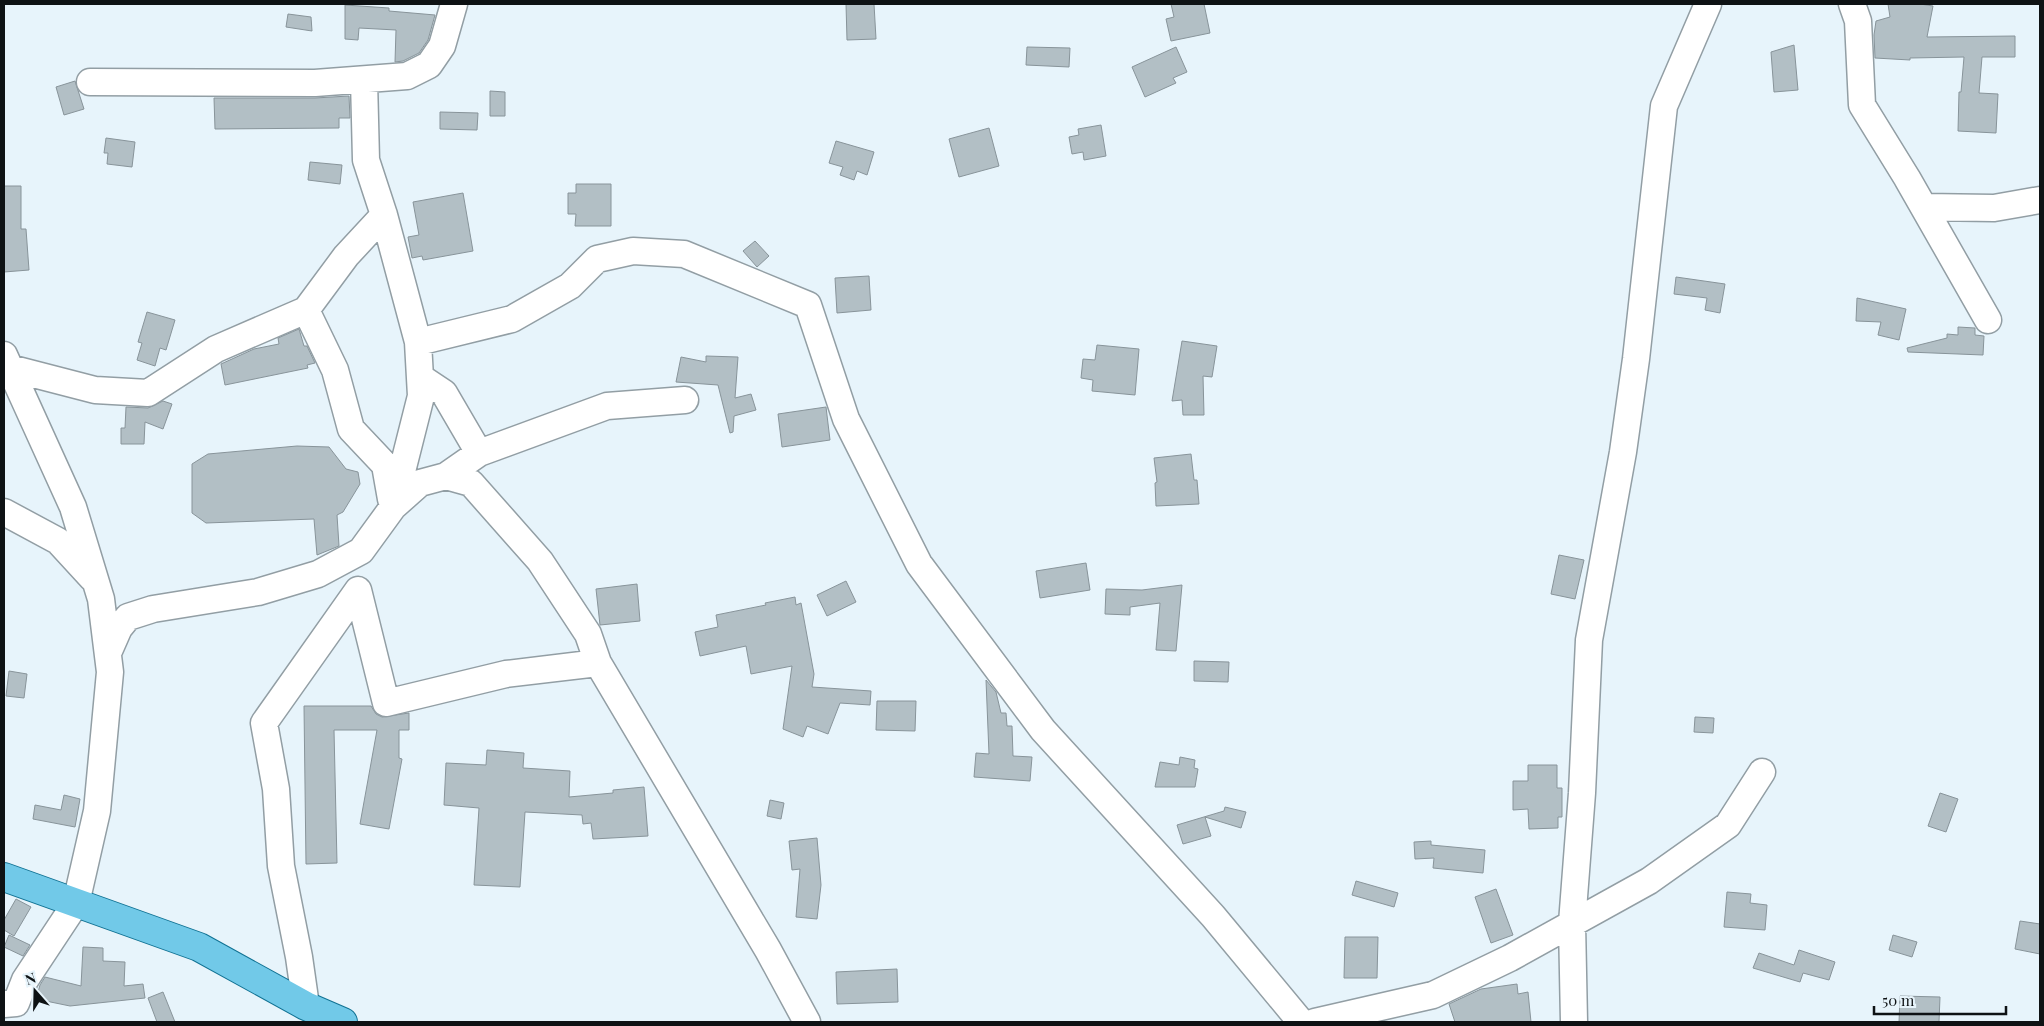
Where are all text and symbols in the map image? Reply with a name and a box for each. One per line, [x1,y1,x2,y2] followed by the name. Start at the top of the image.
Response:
[10,966,60,1016] north arrow
[22,968,38,989] text: N
[1874,984,2006,1016] scale bar
[1882,990,1915,1010] text: 50 m

